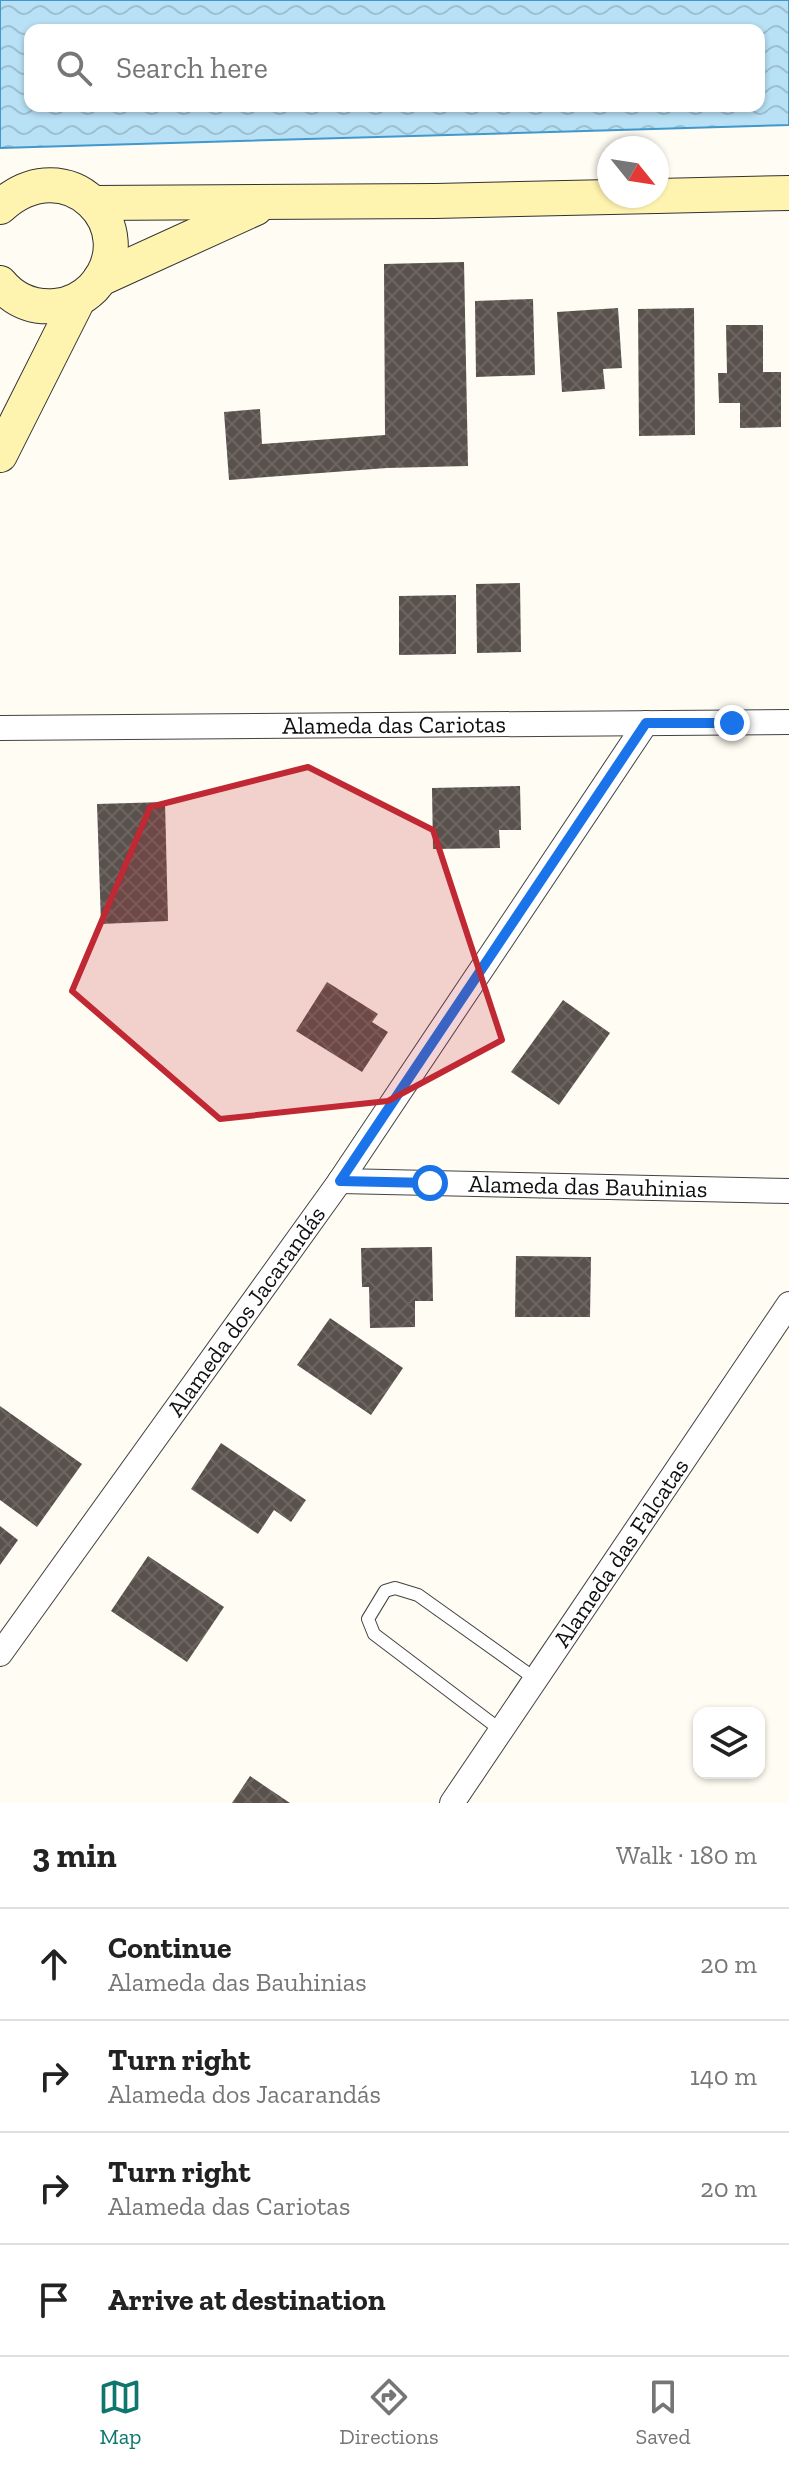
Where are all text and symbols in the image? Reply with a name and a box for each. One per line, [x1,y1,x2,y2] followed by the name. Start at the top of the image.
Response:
[24,24,765,112] search box
[52,46,96,90] icon: search
[116,50,268,86] text: Search here
[597,136,669,208] north arrow
[714,705,750,741] route end
[282,709,506,740] street label: Alameda das Cariotas
[412,1165,448,1201] route start
[468,1169,708,1203] street label: Alameda das Bauhinias
[161,1200,331,1422] street label: Alameda dos Jacarandás
[547,1453,695,1652] street label: Alameda das Falcatas
[693,1707,765,1779] map controls
[693,1707,765,1779] button: layers
[32,1835,117,1876] text: 3 min
[616,1839,757,1871] text: Walk · 180 m
[108,1930,232,1966] text: Continue
[32,1942,76,1986] icon: ahead
[700,1948,757,1980] text: 20 m
[108,1966,367,1998] text: Alameda das Bauhinias
[108,2042,250,2078] text: Turn right
[32,2054,76,2098] icon: right
[690,2060,757,2092] text: 140 m
[108,2078,381,2110] text: Alameda dos Jacarandás
[108,2154,250,2190] text: Turn right
[32,2166,76,2210] icon: right
[700,2172,757,2204] text: 20 m
[108,2190,350,2222] text: Alameda das Cariotas
[32,2278,76,2322] icon: arrive
[108,2282,385,2318] text: Arrive at destination
[98,2375,142,2450] tab: Map
[339,2375,439,2450] tab: Directions
[635,2375,691,2450] tab: Saved

